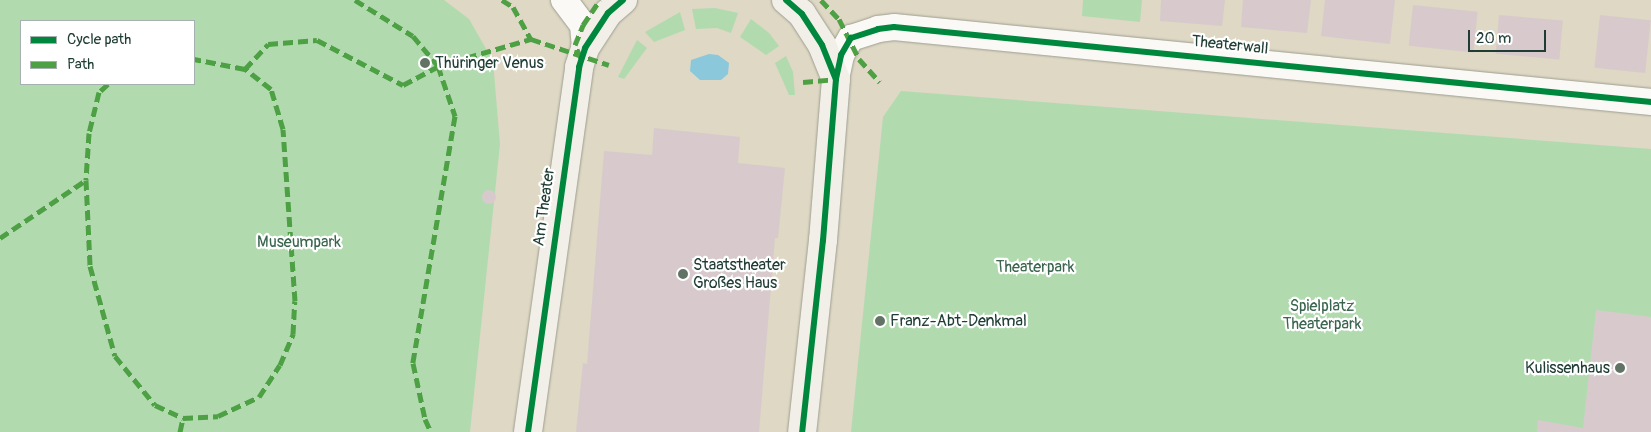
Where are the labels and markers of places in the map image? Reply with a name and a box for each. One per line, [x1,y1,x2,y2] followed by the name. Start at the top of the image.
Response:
[435,53,544,73] place label: Thüringer Venus
[419,57,431,69] marker: Thüringer Venus
[693,255,786,293] place label: Staatstheater Großes Haus
[677,268,689,280] marker: Staatstheater Großes Haus
[890,311,1027,331] place label: Franz-Abt-Denkmal
[874,315,886,327] marker: Franz-Abt-Denkmal
[1525,358,1610,378] place label: Kulissenhaus
[1614,362,1626,374] marker: Kulissenhaus

